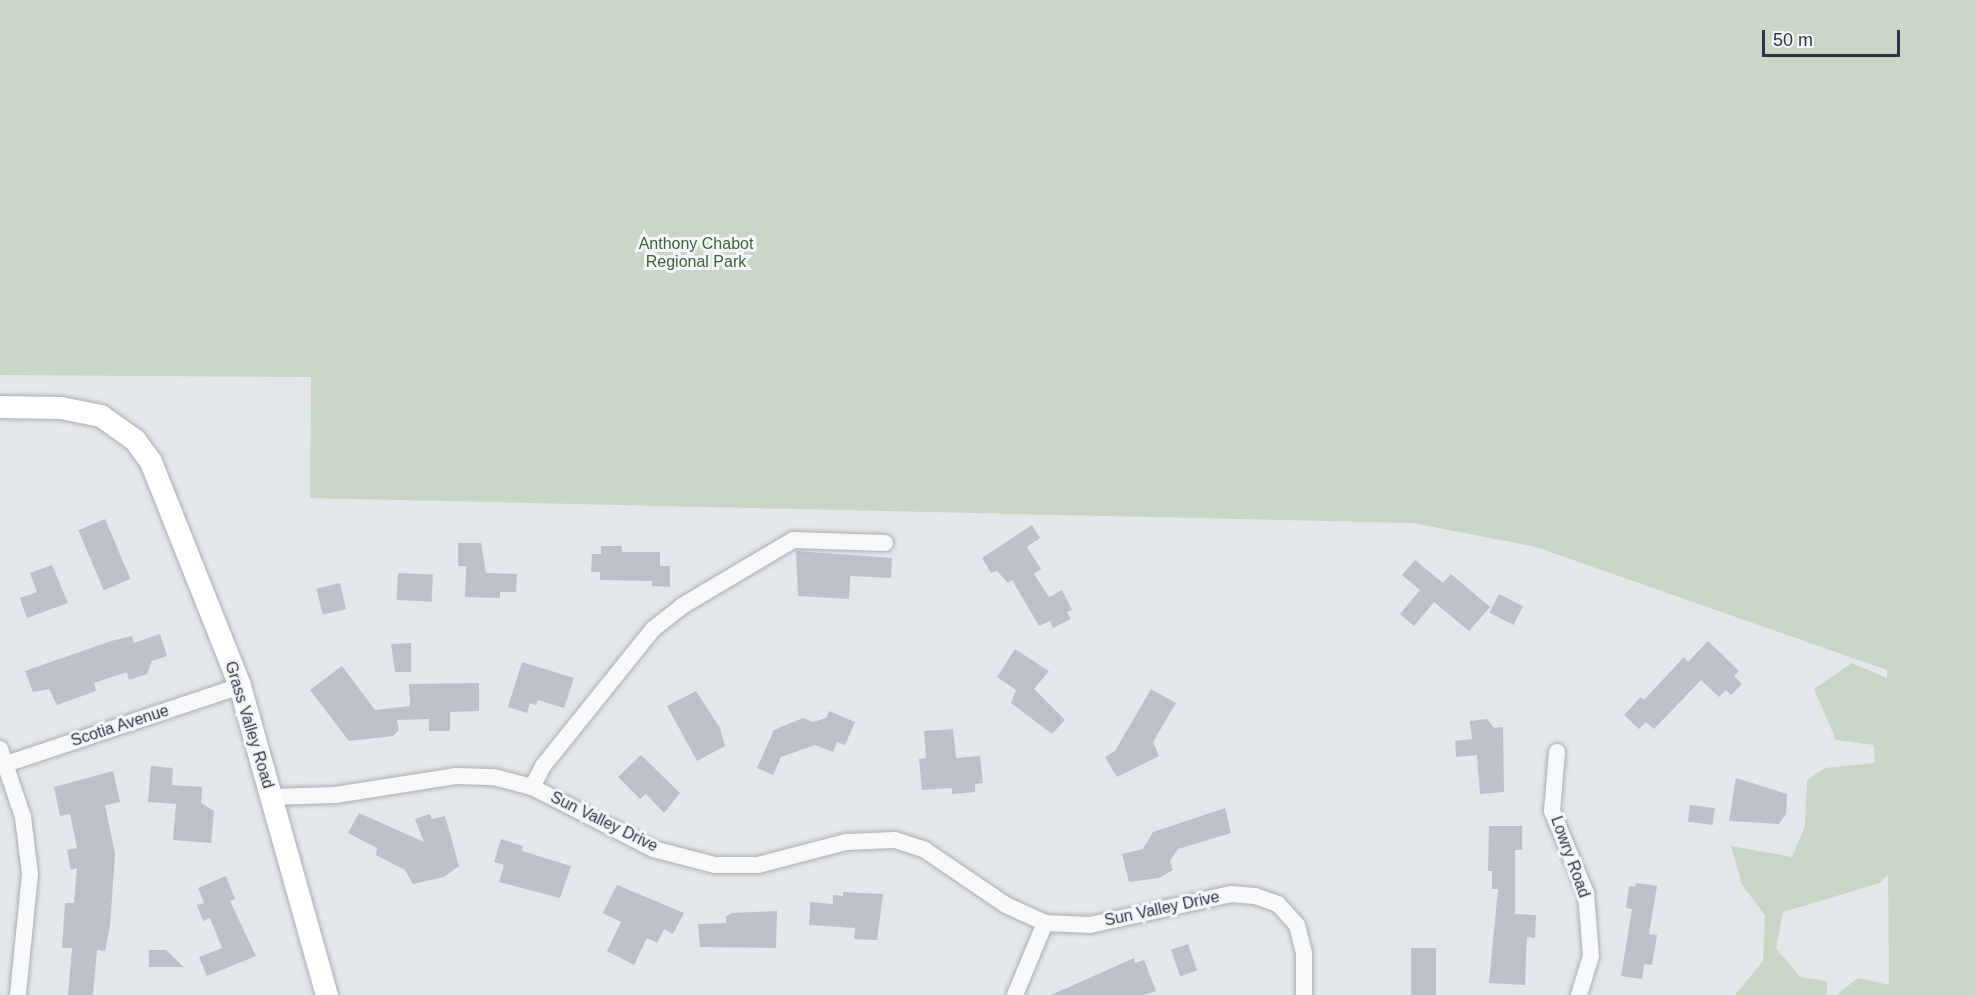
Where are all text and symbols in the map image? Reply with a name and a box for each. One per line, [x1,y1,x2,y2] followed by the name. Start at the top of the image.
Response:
[1765,18,1903,56] scale bar
[1773,30,1813,50] text: 50 m
[639,234,753,272] park label: Anthony Chabot Regional Park
[220,659,278,791] street label: Grass Valley Road
[68,701,172,751] street label: Scotia Avenue
[547,788,661,856] street label: Sun Valley Drive
[1546,814,1594,900] street label: Lowry Road
[1103,887,1221,931] street label: Sun Valley Drive

